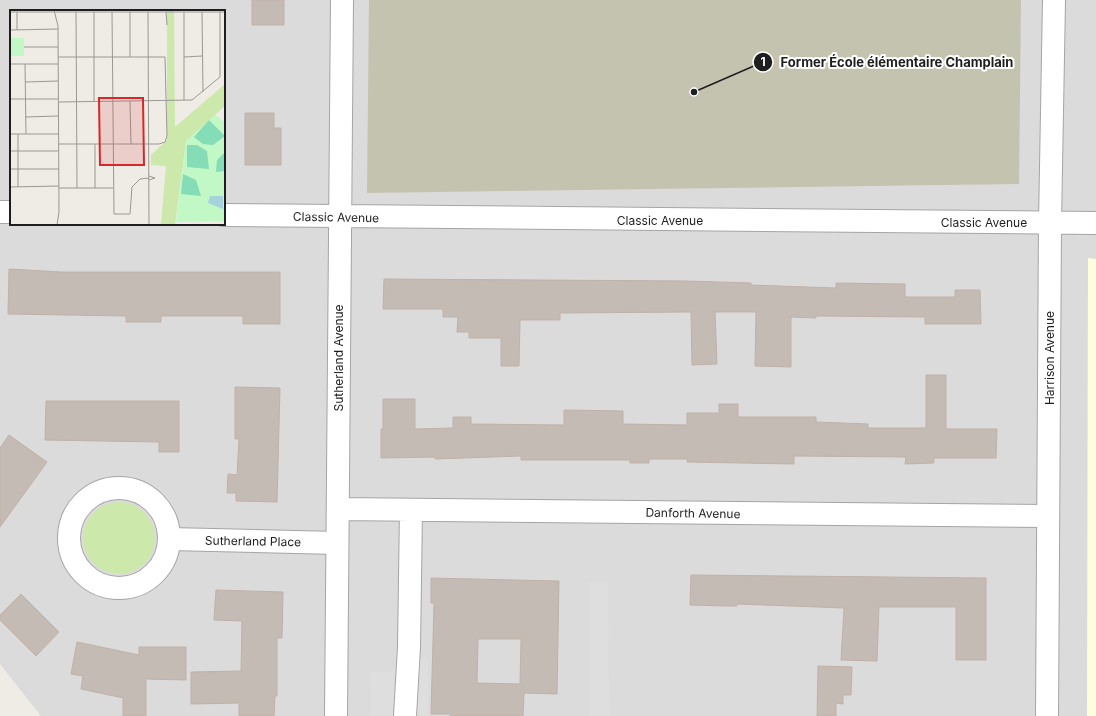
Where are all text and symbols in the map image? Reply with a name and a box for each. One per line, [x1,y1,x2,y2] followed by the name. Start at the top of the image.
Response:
[10,10,225,225] inset map
[753,50,1022,75] callout: Former École élémentaire Champlain
[760,54,766,69] text: 1
[781,54,1013,70] text: Former École élémentaire Champlain
[293,209,379,225] street label: Classic Avenue
[617,213,703,228] street label: Classic Avenue
[941,215,1027,230] street label: Classic Avenue
[331,304,346,412] street label: Sutherland Avenue
[1042,311,1057,405] street label: Harrison Avenue
[645,505,741,521] street label: Danforth Avenue
[205,533,301,549] street label: Sutherland Place

